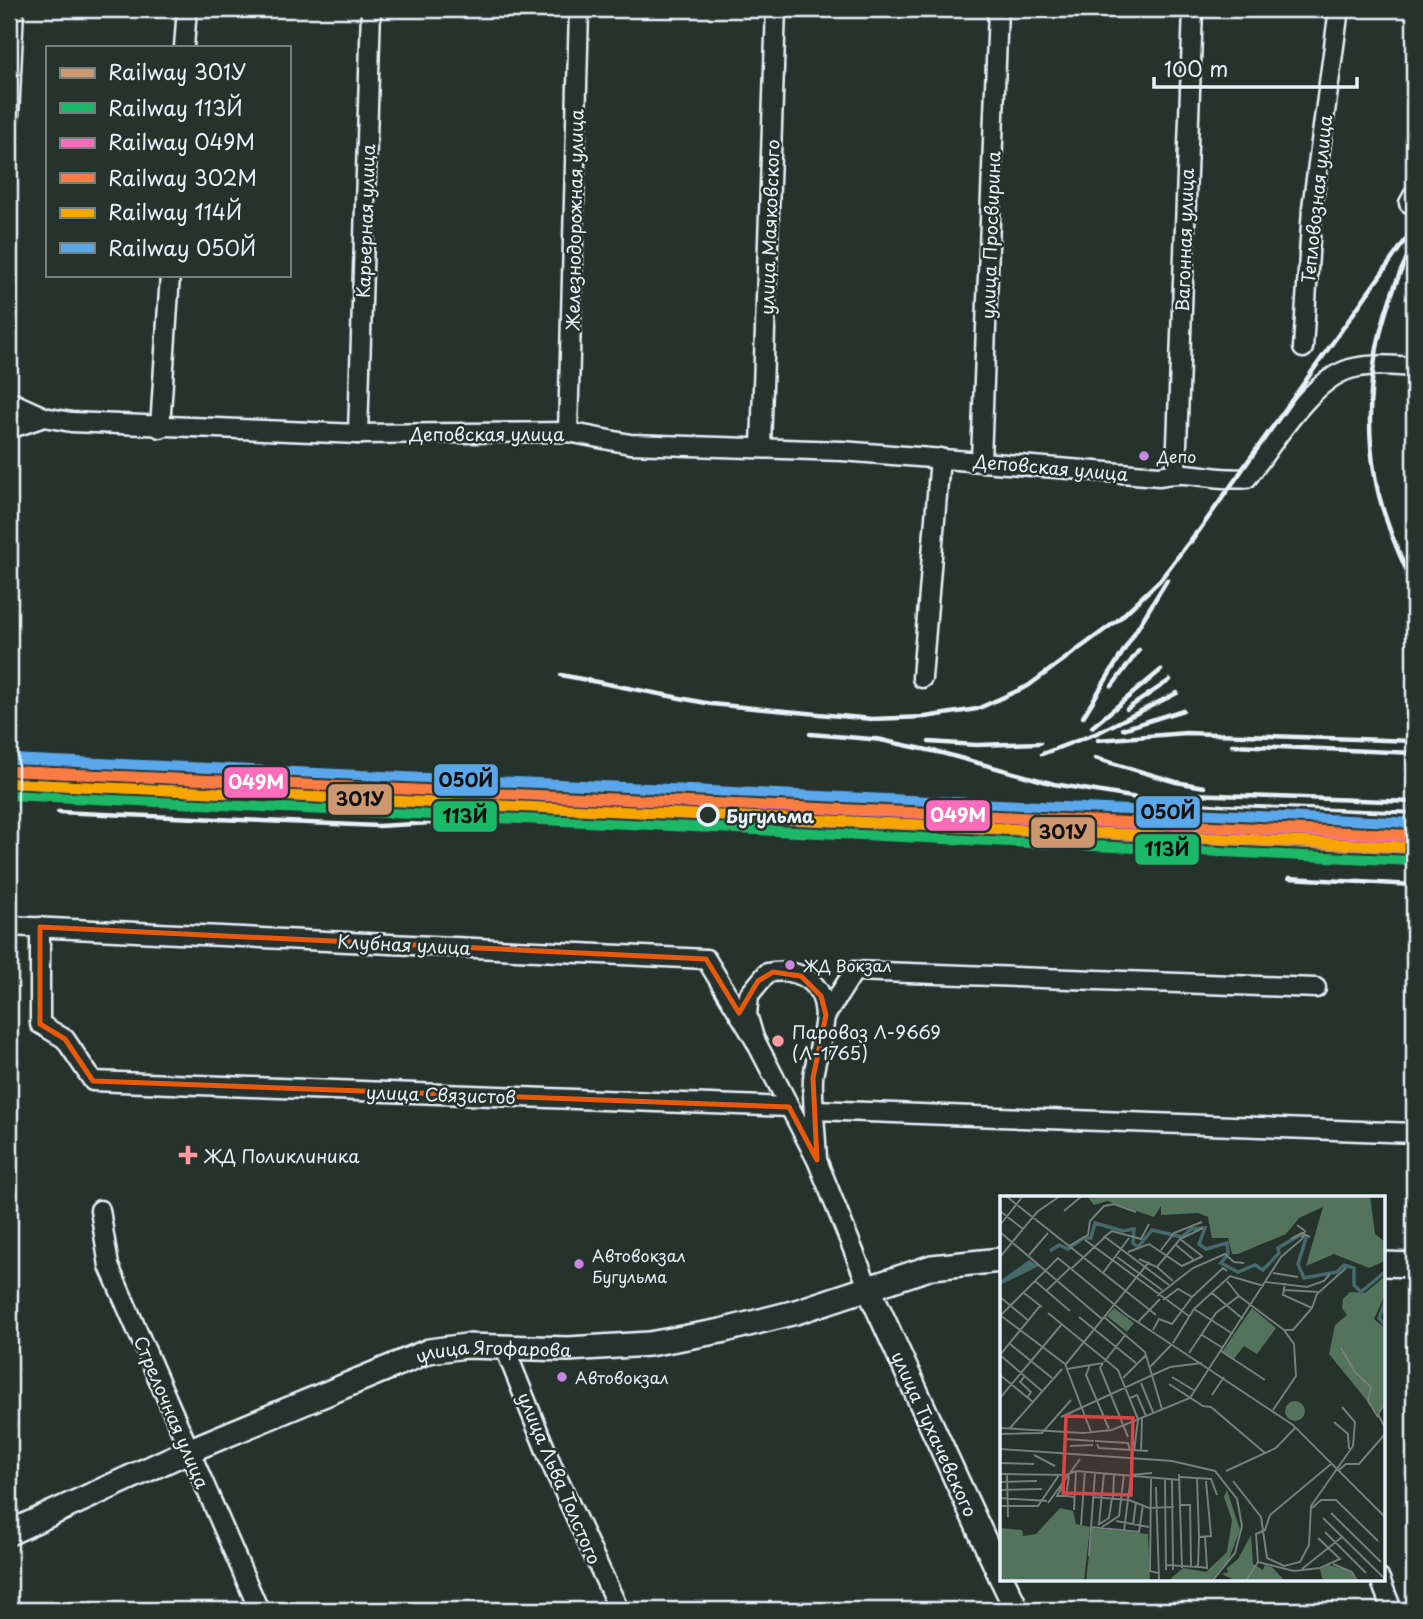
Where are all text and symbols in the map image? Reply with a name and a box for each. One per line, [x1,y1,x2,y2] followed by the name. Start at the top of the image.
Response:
[46,46,290,276] legend
[1154,46,1356,90] scale bar
[1164,52,1228,84] text: 100 m
[108,55,246,87] text: Railway 301У
[108,91,243,123] text: Railway 113Й
[559,108,589,331] street label: Железнодорожная улица
[1294,113,1338,284] street label: Тепловозная улица
[108,125,255,157] text: Railway 049М
[752,139,786,315] street label: улица Маяковского
[349,143,381,298] street label: Карьерная улица
[974,150,1006,320] street label: улица Просвирина
[108,161,257,193] text: Railway 302М
[1168,167,1200,312] street label: Вагонная улица
[108,195,242,227] text: Railway 114Й
[108,231,256,263] text: Railway 050Й
[409,420,565,447] street label: Деповская улица
[1156,444,1196,468] place label: Депо
[972,447,1130,487] street label: Деповская улица
[1137,449,1151,463] marker: Депо
[433,763,499,797] line badge: 050Й
[438,765,494,793] text: 050Й
[223,766,289,799] line badge: 049М
[228,767,284,795] text: 049М
[327,783,393,816] line badge: 301У
[336,784,384,812] text: 301У
[1135,795,1201,829] line badge: 050Й
[1140,797,1196,825] text: 050Й
[925,799,991,832] line badge: 049М
[432,800,498,833] line badge: 113Й
[930,800,986,828] text: 049М
[442,801,488,829] text: 113Й
[726,802,815,829] place label: Бугульма
[697,804,719,826] marker: Бугульма
[1030,816,1096,849] line badge: 301У
[1039,817,1087,845] text: 301У
[1134,833,1200,866] line badge: 113Й
[1144,834,1190,862] text: 113Й
[337,927,472,961] street label: Клубная улица
[803,953,892,977] place label: ЖД Вокзал
[783,958,797,972] marker: ЖД Вокзал
[792,1018,941,1066] place label: Паровоз Л-9669 (Л-1765)
[770,1033,786,1049] marker: Паровоз Л-9669 (Л-1765)
[366,1078,516,1110] street label: улица Связистов
[203,1142,360,1169] place label: ЖД Поликлиника
[178,1145,198,1165] marker: ЖД Поликлиника
[1000,1196,1384,1580] inset map
[592,1243,686,1288] place label: Автовокзал Бугульма
[572,1257,586,1271] marker: Автовокзал Бугульма
[128,1331,217,1493] street label: Стрелочная улица
[411,1332,573,1369] street label: улица Ягофарова
[886,1346,985,1521] street label: улица Тухачевского
[575,1365,669,1389] place label: Автовокзал
[555,1370,569,1384] marker: Автовокзал
[512,1388,608,1568] street label: улица Льва Толстого

